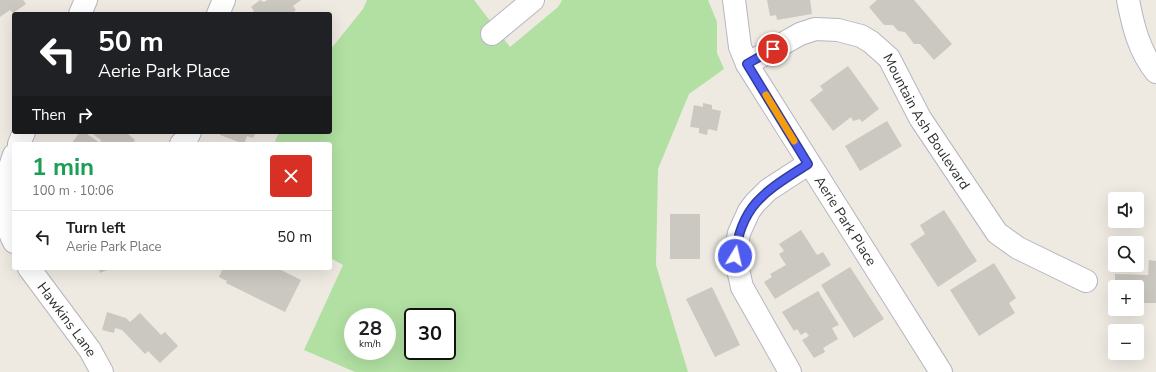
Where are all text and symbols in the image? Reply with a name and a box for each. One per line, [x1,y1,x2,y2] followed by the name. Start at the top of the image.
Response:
[98,23,164,61] text: 50 m
[32,28,84,80] icon: left
[756,32,790,66] pin
[762,38,784,60] icon: arrive
[878,50,974,193] street label: Mountain Ash Boulevard
[98,59,230,83] text: Aerie Park Place
[74,104,96,126] icon: right
[32,105,66,125] text: Then
[32,151,94,183] text: 1 min
[270,155,312,197] button: close
[810,172,881,270] street label: Aerie Park Place
[32,182,114,200] text: 100 m · 10:06
[1108,192,1144,360] map controls
[1108,192,1144,228] button: sound
[66,218,125,238] text: Turn left
[32,226,54,248] icon: left
[277,227,312,247] text: 50 m
[714,235,756,277] position arrow
[1108,236,1144,272] button: search
[66,238,161,256] text: Aerie Park Place
[33,278,101,360] street label: Hawkins Lane
[1108,280,1144,316] button: +
[404,308,456,360] speed limit sign: 30
[358,315,382,342] text: 28
[1108,324,1144,360] button: −
[359,337,381,351] text: km/h

